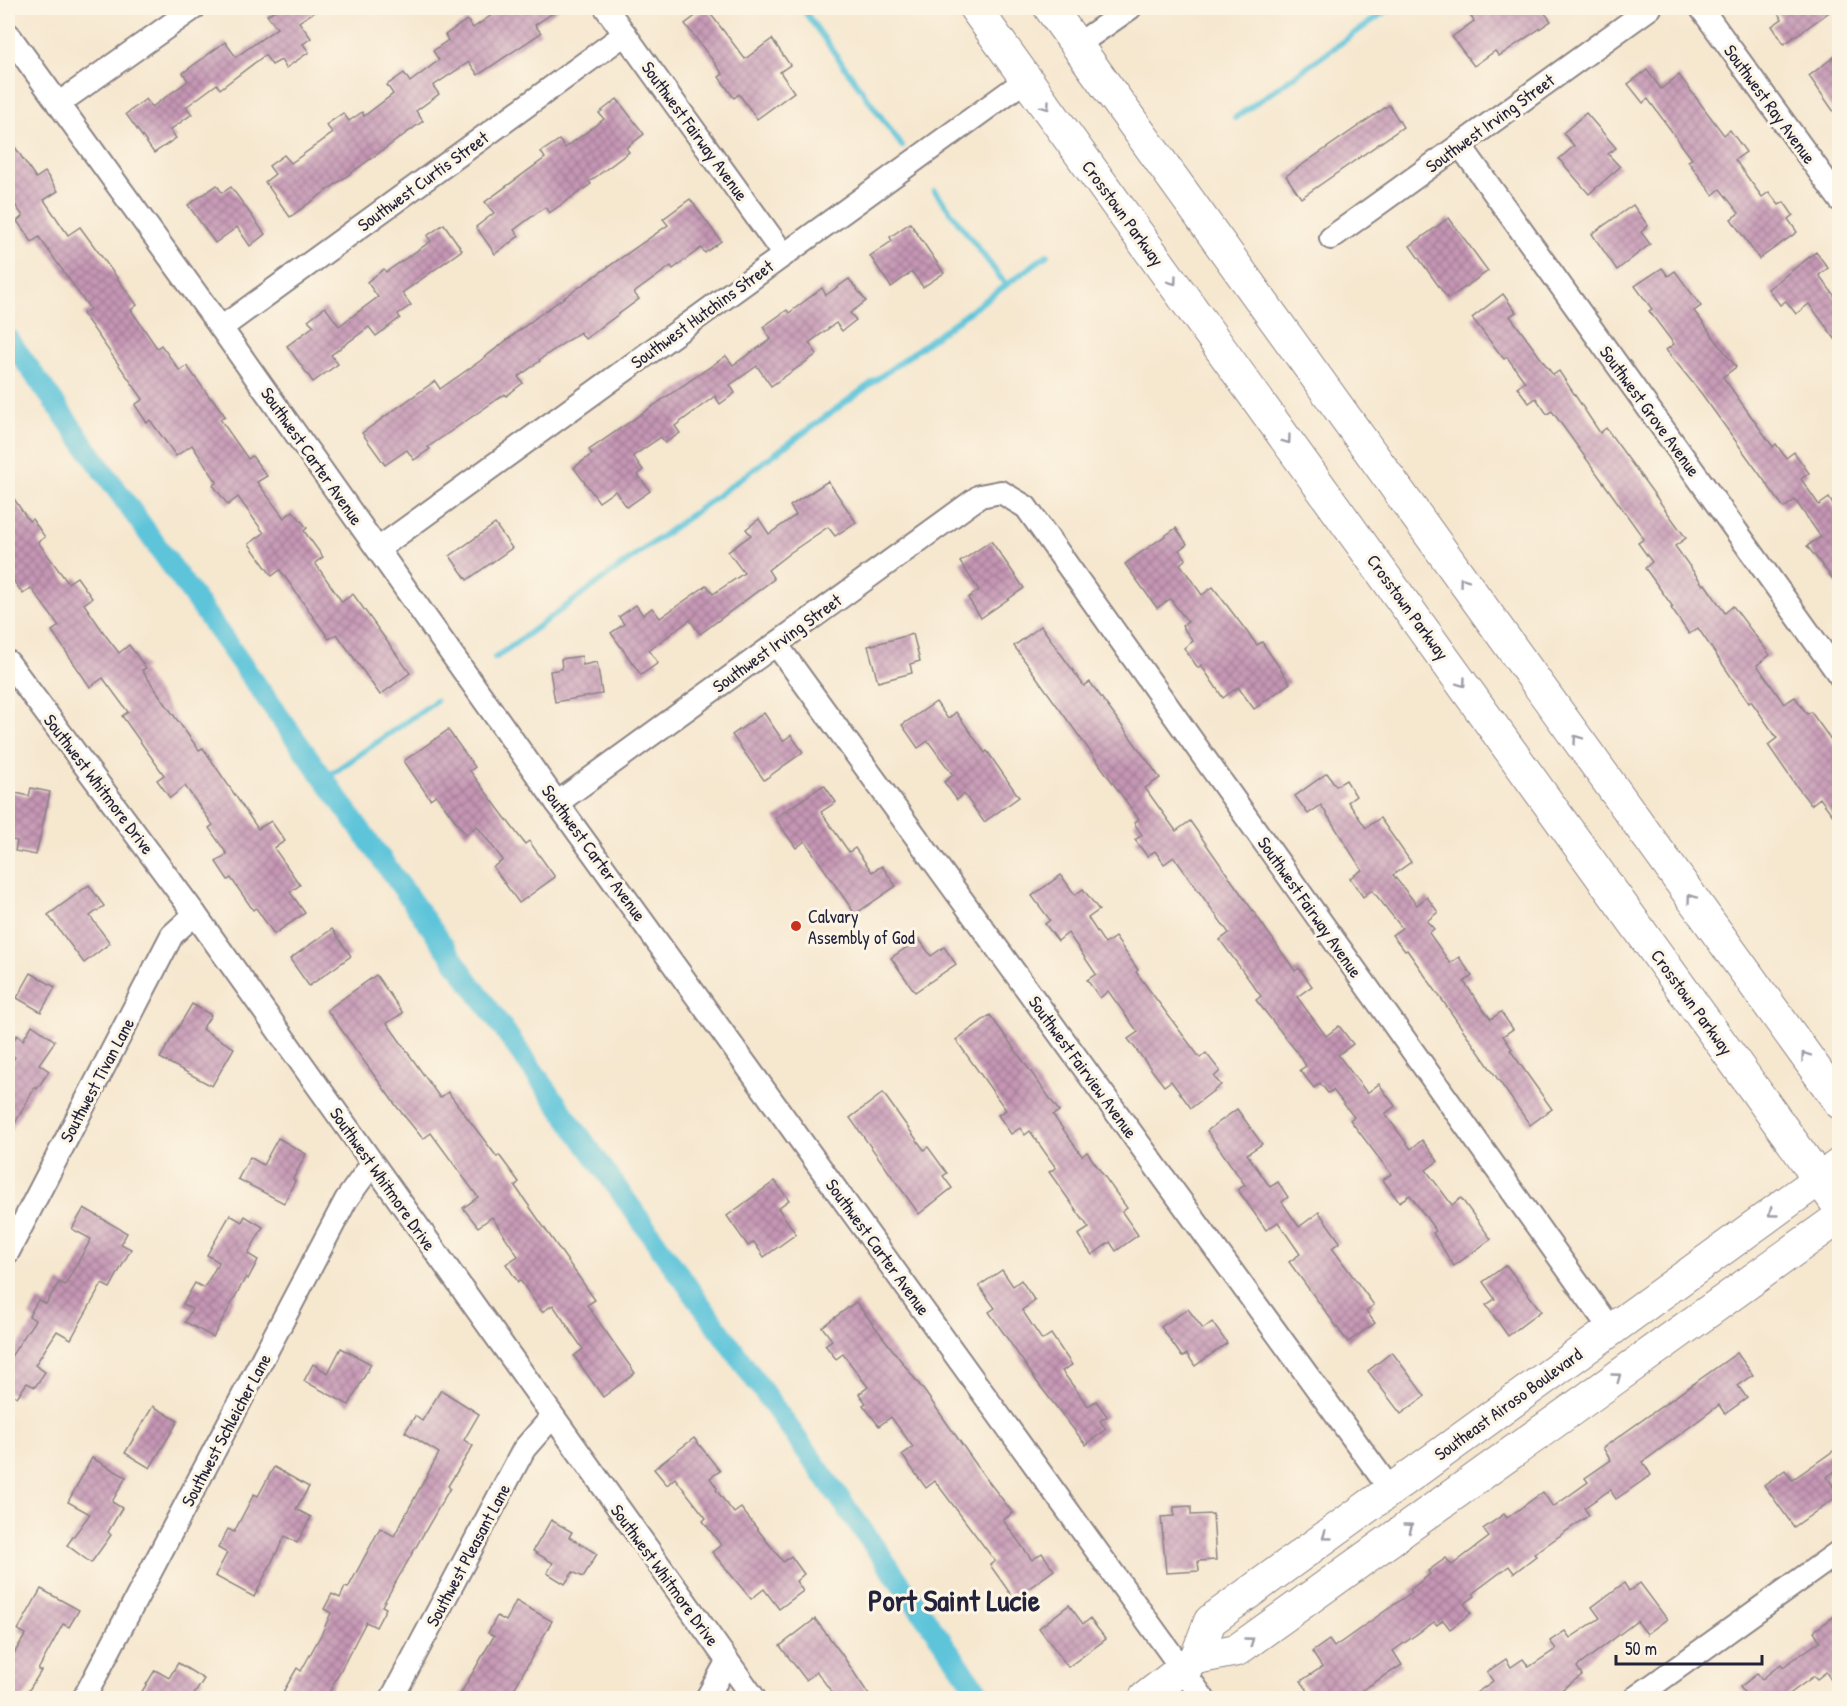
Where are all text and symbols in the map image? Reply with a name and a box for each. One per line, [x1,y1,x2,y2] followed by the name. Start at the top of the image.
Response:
[1718,39,1822,169] street label: Southwest Ray Avenue
[636,56,754,206] street label: Southwest Fairway Avenue
[1420,67,1560,178] street label: Southwest Irving Street
[1039,100,1050,111] one-way arrow
[352,124,494,237] street label: Southwest Curtis Street
[1076,155,1170,271] street label: Crosstown Parkway
[626,253,779,374] street label: Southwest Hutchins Street
[1165,275,1176,286] one-way arrow
[1594,340,1706,482] street label: Southwest Grove Avenue
[255,382,369,530] street label: Southwest Carter Avenue
[1279,433,1290,444] one-way arrow
[1361,549,1455,665] street label: Crosstown Parkway
[1459,577,1470,588] one-way arrow
[707,587,847,698] street label: Southwest Irving Street
[1455,676,1466,687] one-way arrow
[38,709,160,859] street label: Southwest Whitmore Drive
[1573,735,1584,746] one-way arrow
[536,780,652,926] street label: Southwest Carter Avenue
[1252,832,1368,982] street label: Southwest Fairway Avenue
[1687,893,1698,904] one-way arrow
[808,904,915,950] place label: Calvary Assembly of God
[789,919,803,933] marker: Calvary Assembly of God
[1645,944,1739,1060] street label: Crosstown Parkway
[1023,991,1143,1143] street label: Southwest Fairview Avenue
[54,1014,140,1146] street label: Southwest Tivan Lane
[1801,1051,1812,1062] one-way arrow
[324,1102,442,1256] street label: Southwest Whitmore Drive
[820,1174,936,1320] street label: Southwest Carter Avenue
[1768,1206,1779,1217] one-way arrow
[1429,1342,1587,1466] street label: Southeast Airoso Boulevard
[175,1349,277,1511] street label: Southwest Schleicher Lane
[1610,1373,1621,1384] one-way arrow
[420,1479,516,1631] street label: Southwest Pleasant Lane
[605,1499,725,1651] street label: Southwest Whitmore Drive
[1402,1523,1413,1534] one-way arrow
[1321,1529,1332,1540] one-way arrow
[868,1580,1040,1620] district label: Port Saint Lucie
[1616,1628,1762,1666] scale bar
[1625,1636,1657,1661] text: 50 m
[1244,1637,1255,1648] one-way arrow

